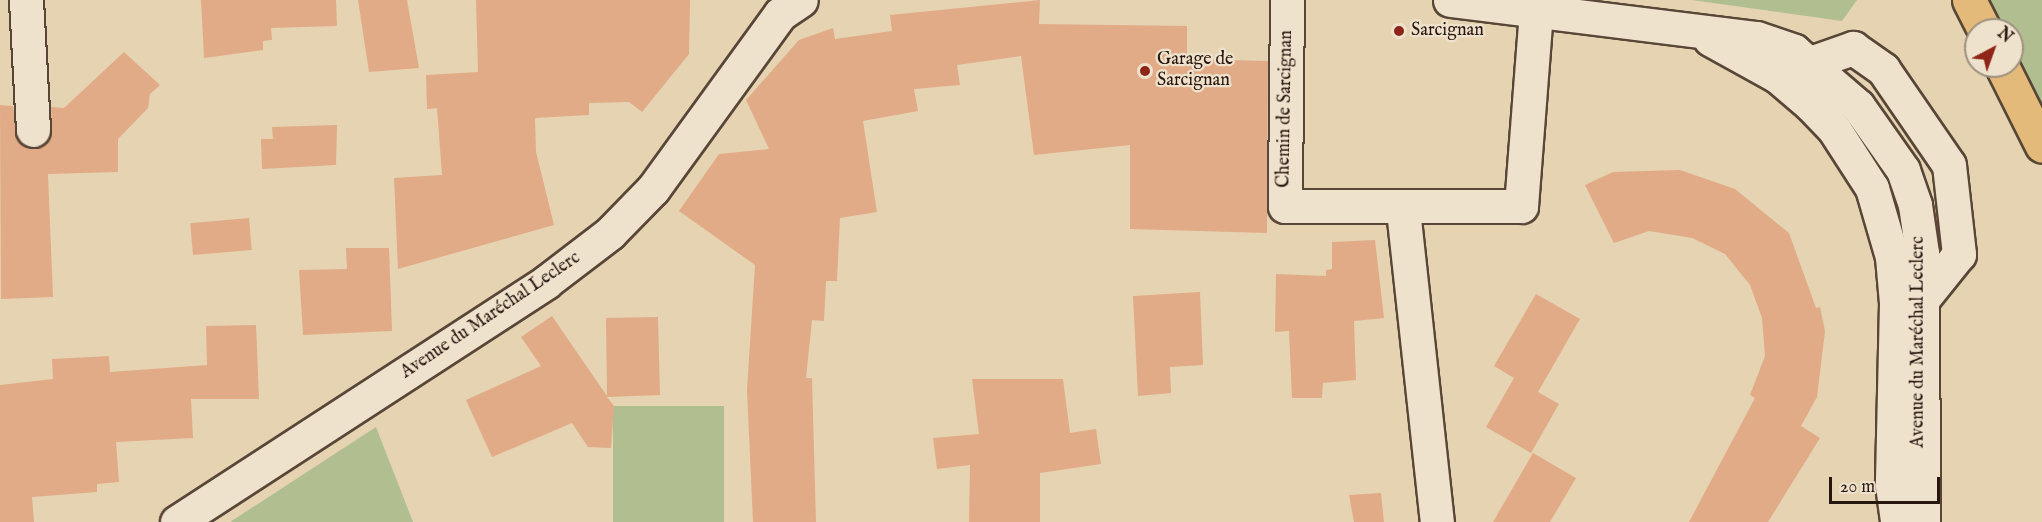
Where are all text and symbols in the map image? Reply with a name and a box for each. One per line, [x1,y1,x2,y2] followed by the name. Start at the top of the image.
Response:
[1964,18,2024,78] north arrow
[1411,20,1484,42] place label: Sarcignan
[1392,24,1406,38] marker: Sarcignan
[1993,24,2016,48] text: N
[1274,30,1298,188] street label: Chemin de Sarcignan
[1157,50,1233,92] place label: Garage de Sarcignan
[1138,64,1152,78] marker: Garage de Sarcignan
[1908,236,1930,448] street label: Avenue du Maréchal Leclerc
[397,248,585,384] street label: Avenue du Maréchal Leclerc
[1832,465,1943,503] scale bar
[1840,476,1875,499] text: 20 m

